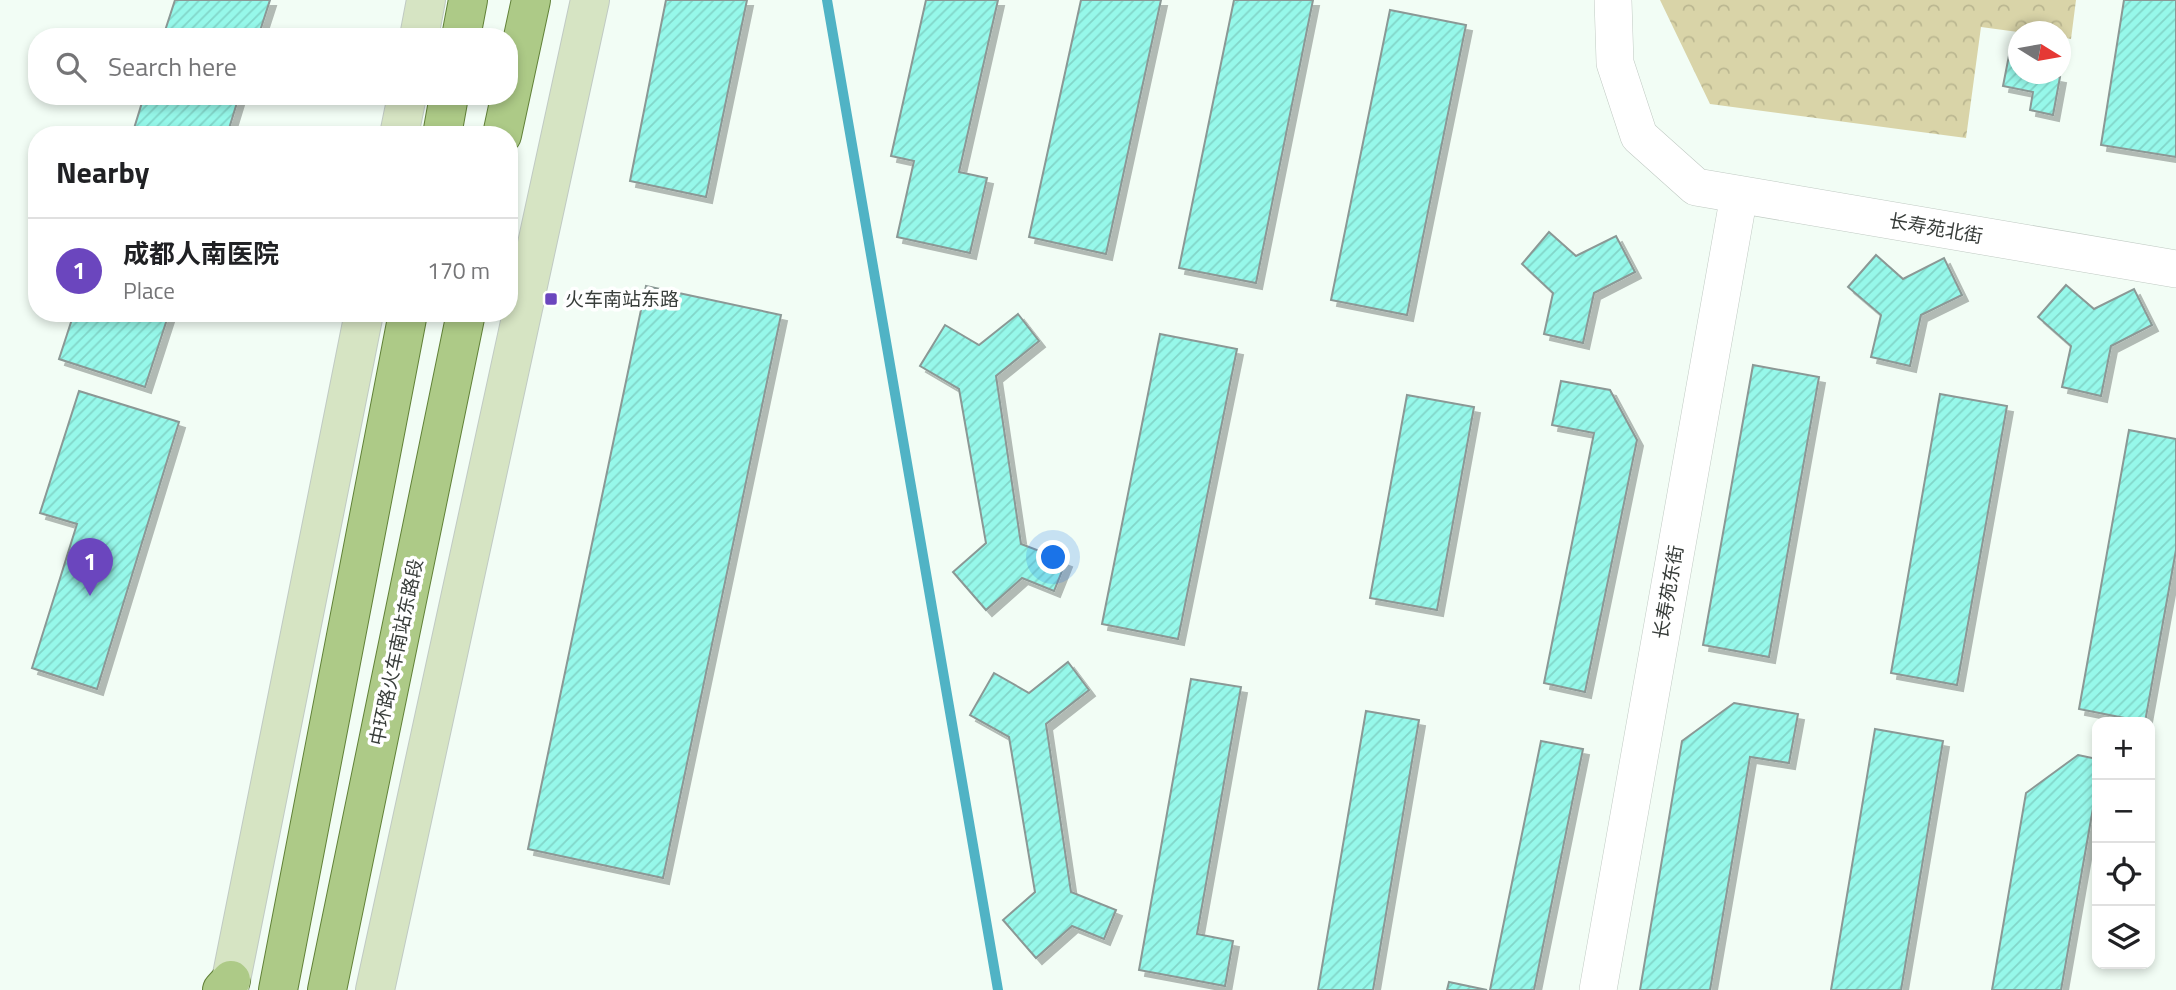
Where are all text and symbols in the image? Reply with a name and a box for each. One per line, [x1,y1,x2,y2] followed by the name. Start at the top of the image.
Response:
[2008,21,2071,84] north arrow
[28,28,518,105] search box
[108,47,237,86] text: Search here
[52,48,90,86] icon: search
[56,149,149,195] text: Nearby
[1887,205,1985,250] street label: 长寿苑北街
[123,234,279,273] text: 成都人南医院
[73,253,85,288] text: 1
[427,253,490,288] text: 170 m
[123,273,175,308] text: Place
[565,284,679,313] place label: 火车南站东路
[543,291,559,307] marker: 火车南站东路
[67,538,113,596] pin: 1
[1036,540,1070,574] your location
[1645,543,1690,641] street label: 长寿苑东街
[362,556,429,748] street label: 中环路火车南站东路段
[2092,717,2155,969] map controls
[2092,717,2155,780] button: +
[2092,780,2155,843] button: −
[2092,843,2155,906] button: locate
[2092,906,2155,969] button: layers

